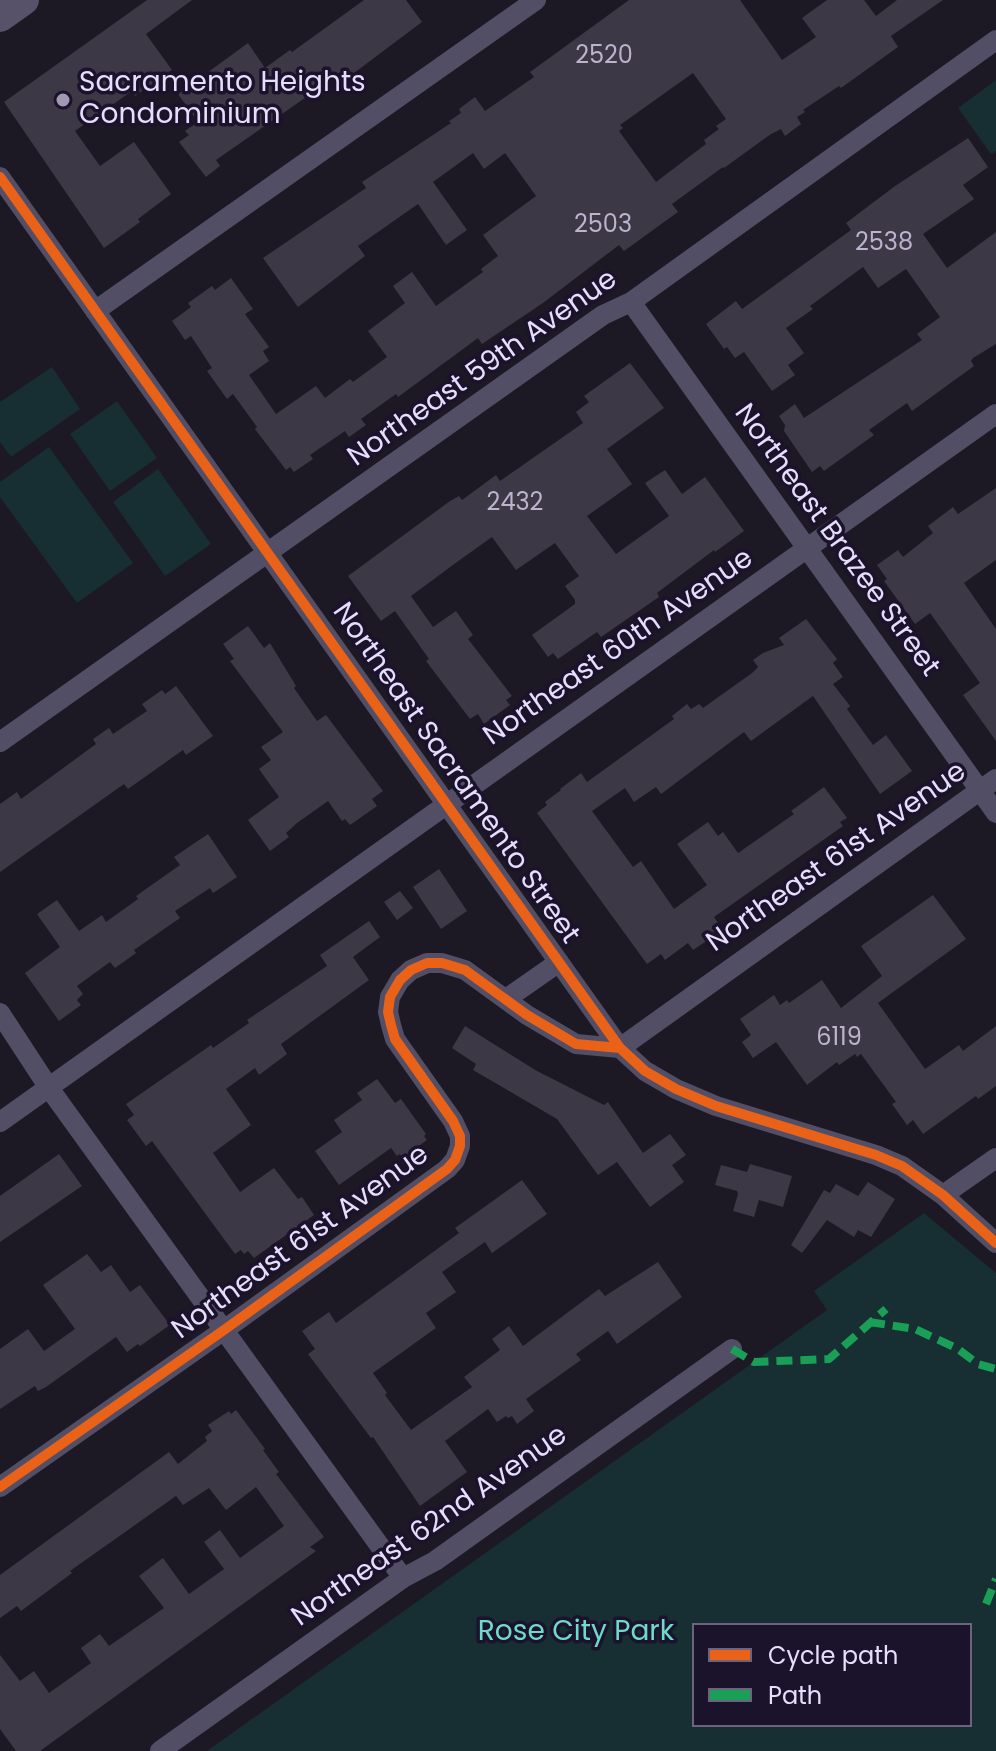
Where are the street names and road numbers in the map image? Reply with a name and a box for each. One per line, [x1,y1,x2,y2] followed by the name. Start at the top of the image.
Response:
[342,263,624,475] street label: Northeast 59th Avenue
[726,398,946,684] street label: Northeast Brazee Street
[478,542,760,754] street label: Northeast 60th Avenue
[324,597,586,951] street label: Northeast Sacramento Street
[701,756,973,960] street label: Northeast 61st Avenue
[166,1139,436,1347] street label: Northeast 61st Avenue
[286,1419,574,1635] street label: Northeast 62nd Avenue

